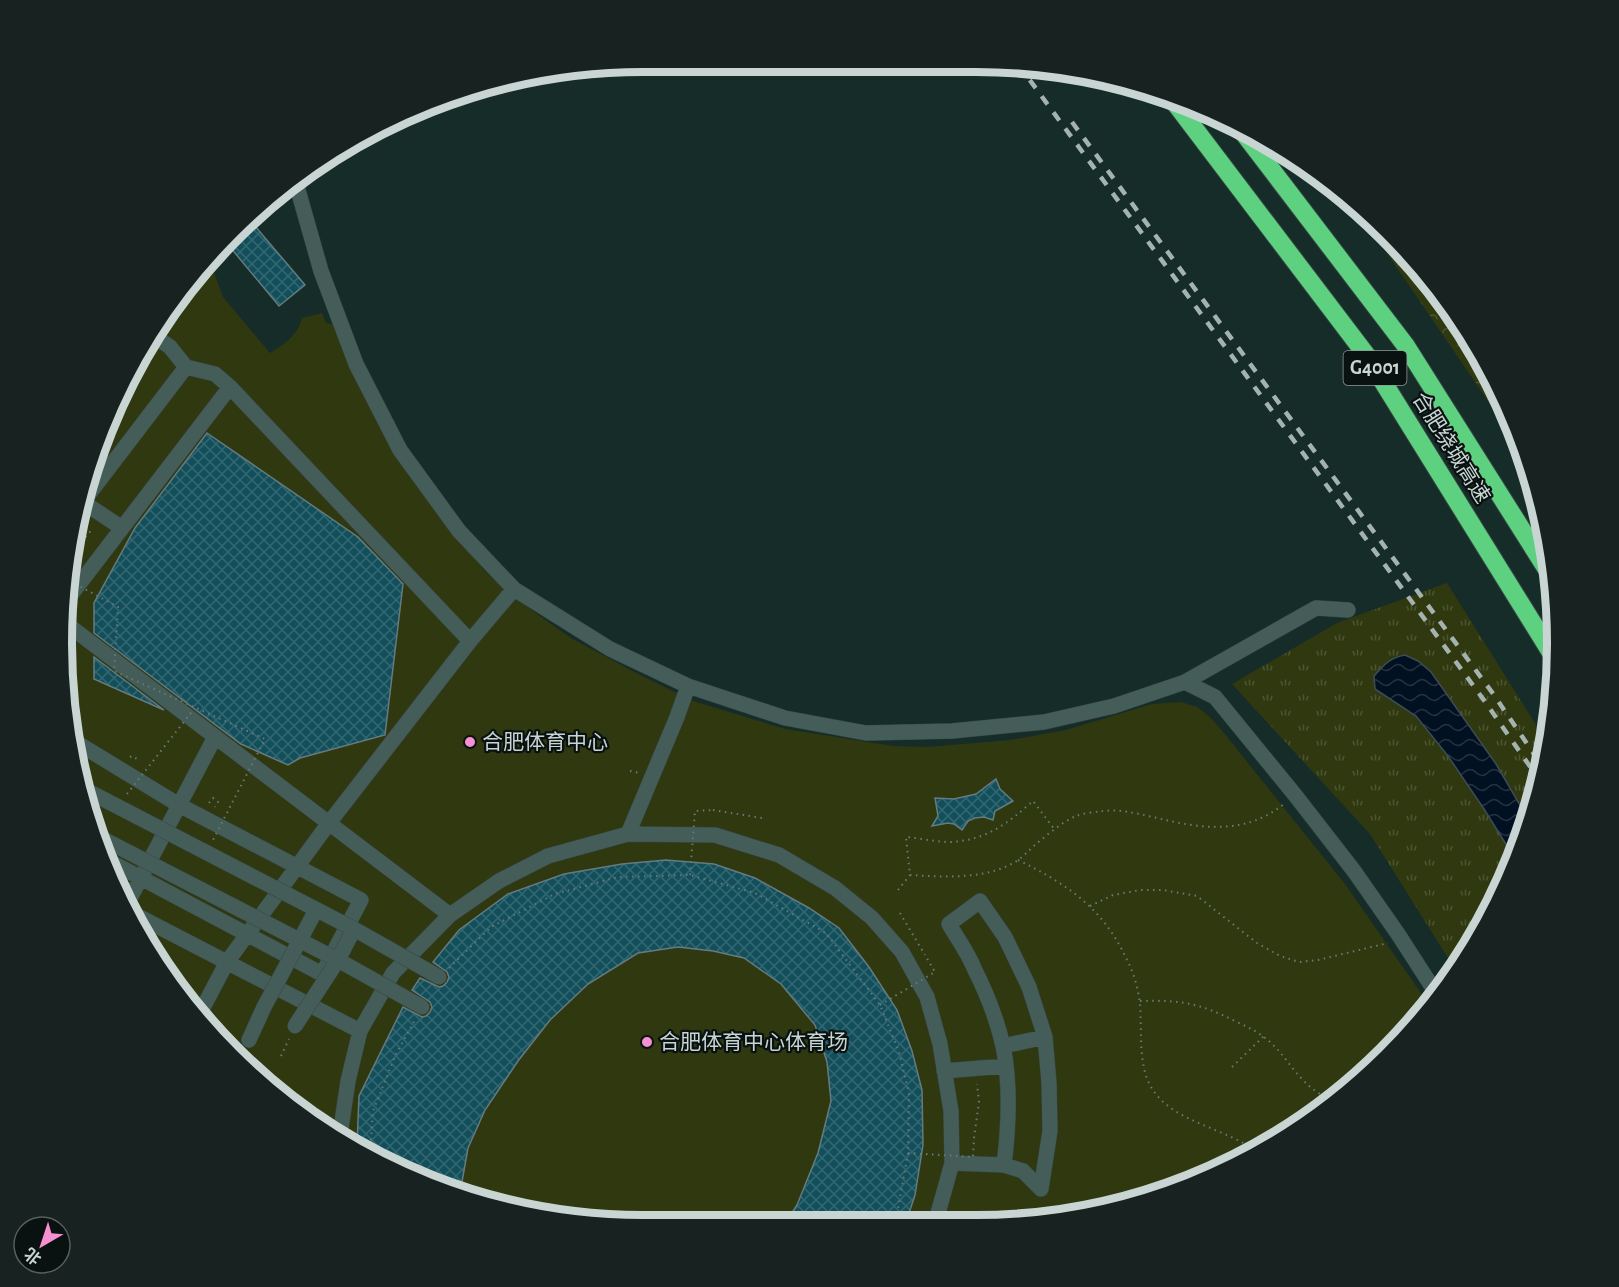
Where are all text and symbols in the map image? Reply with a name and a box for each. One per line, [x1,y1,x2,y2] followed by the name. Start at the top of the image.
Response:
[1344,351,1406,385] road number: G4001
[1409,388,1494,507] street label: 合肥绕城高速
[482,731,608,753] place label: 合肥体育中心
[463,735,477,749] marker: 合肥体育中心
[659,1031,848,1053] place label: 合肥体育中心体育场
[640,1035,654,1049] marker: 合肥体育中心体育场
[12,1215,72,1275] north arrow
[21,1245,44,1268] text: 北

